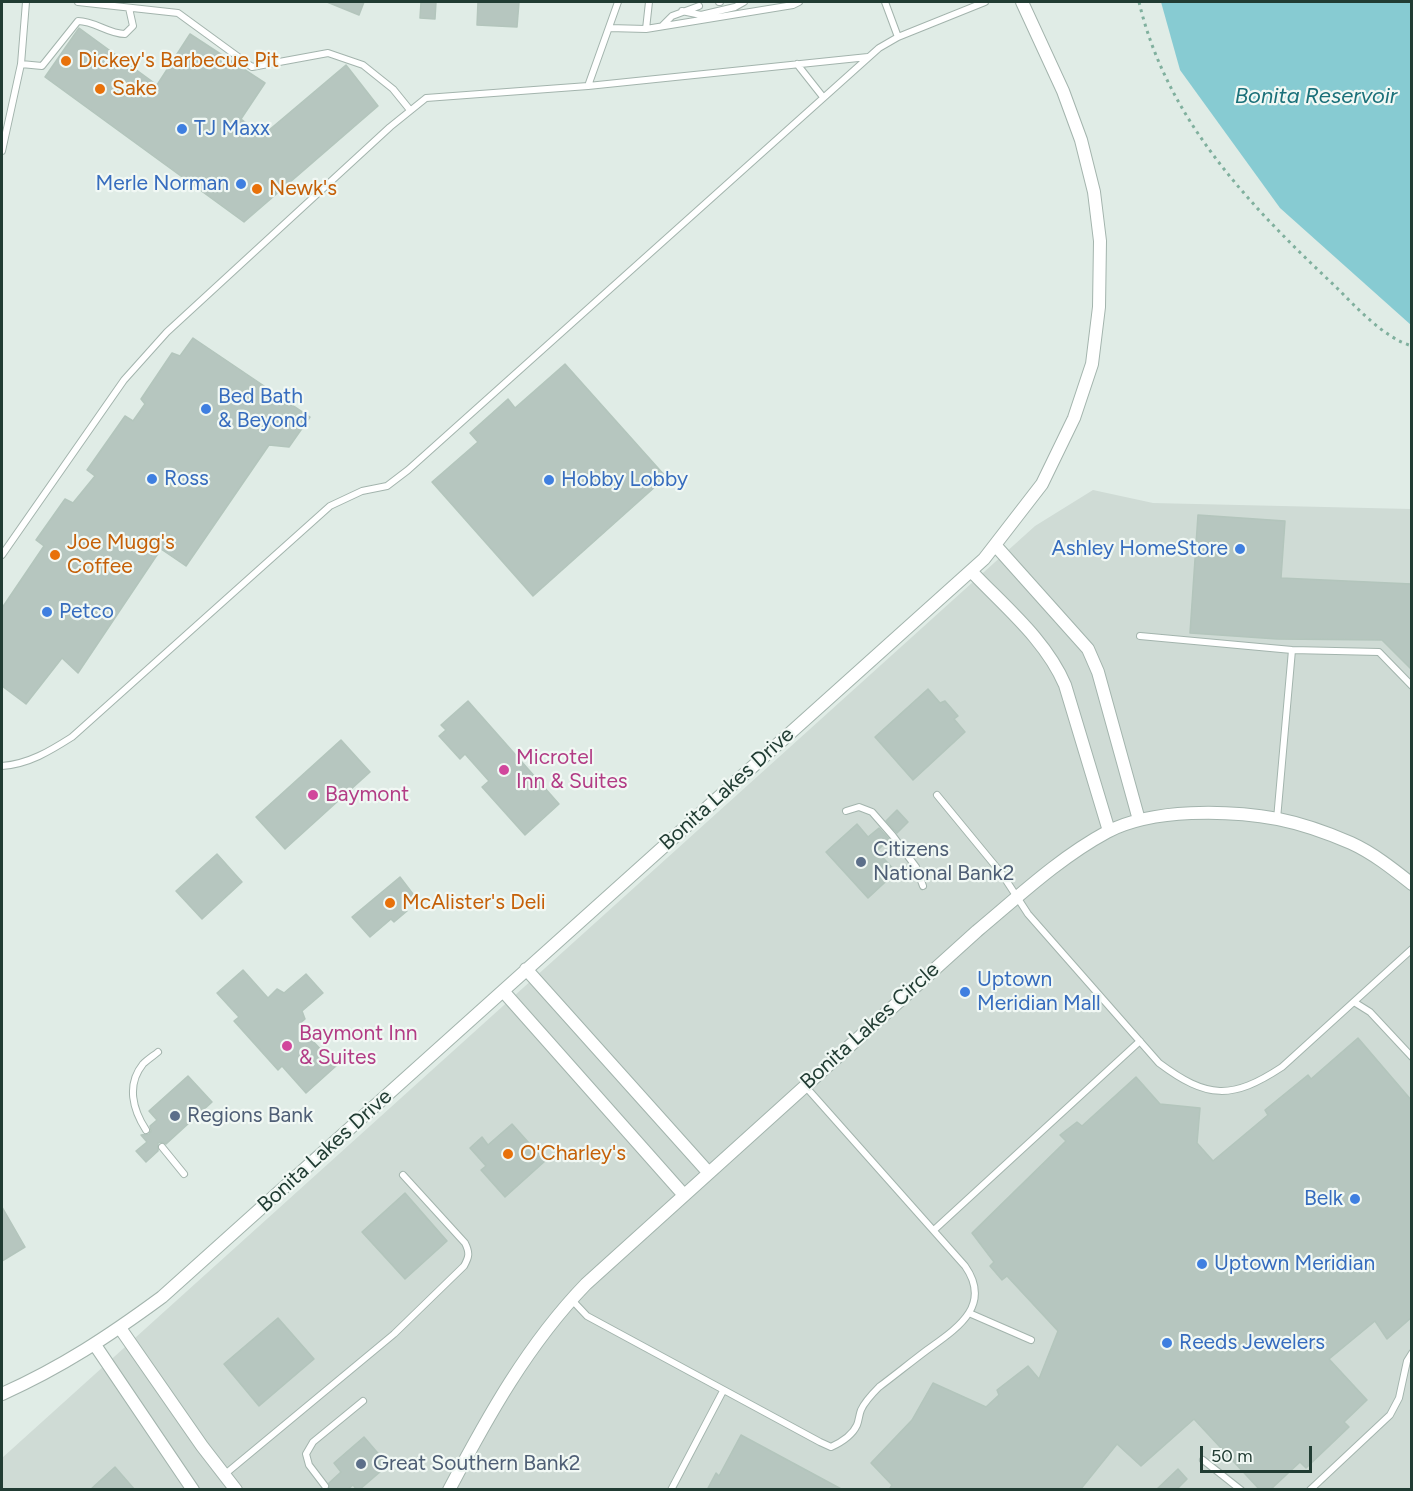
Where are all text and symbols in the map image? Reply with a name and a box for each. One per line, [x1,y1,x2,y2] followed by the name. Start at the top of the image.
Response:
[78,48,279,74] place label: Dickey's Barbecue Pit
[59,54,73,68] marker: Dickey's Barbecue Pit
[112,76,157,102] place label: Sake
[93,82,107,96] marker: Sake
[1235,84,1397,110] water label: Bonita Reservoir
[194,116,270,142] place label: TJ Maxx
[175,122,189,136] marker: TJ Maxx
[96,171,229,197] place label: Merle Norman
[269,176,337,202] place label: Newk's
[234,177,248,191] marker: Merle Norman
[250,182,264,196] marker: Newk's
[218,384,308,434] place label: Bed Bath & Beyond
[199,402,213,416] marker: Bed Bath & Beyond
[164,466,209,492] place label: Ross
[561,467,688,493] place label: Hobby Lobby
[145,472,159,486] marker: Ross
[542,473,556,487] marker: Hobby Lobby
[67,530,175,580] place label: Joe Mugg's Coffee
[1051,536,1228,562] place label: Ashley HomeStore
[1233,542,1247,556] marker: Ashley HomeStore
[48,548,62,562] marker: Joe Mugg's Coffee
[59,599,114,625] place label: Petco
[40,605,54,619] marker: Petco
[655,722,799,856] street label: Bonita Lakes Drive
[516,745,628,795] place label: Microtel Inn & Suites
[497,763,511,777] marker: Microtel Inn & Suites
[325,782,409,808] place label: Baymont
[306,788,320,802] marker: Baymont
[873,837,1014,887] place label: Citizens National Bank2
[854,855,868,869] marker: Citizens National Bank2
[402,890,546,916] place label: McAlister's Deli
[383,896,397,910] marker: McAlister's Deli
[795,957,945,1095] street label: Bonita Lakes Circle
[977,967,1101,1017] place label: Uptown Meridian Mall
[958,985,972,999] marker: Uptown Meridian Mall
[299,1021,417,1071] place label: Baymont Inn & Suites
[280,1039,294,1053] marker: Baymont Inn & Suites
[253,1084,397,1218] street label: Bonita Lakes Drive
[187,1103,313,1129] place label: Regions Bank
[168,1109,182,1123] marker: Regions Bank
[520,1141,626,1167] place label: O'Charley's
[501,1147,515,1161] marker: O'Charley's
[1304,1186,1343,1212] place label: Belk
[1348,1192,1362,1206] marker: Belk
[1214,1251,1375,1277] place label: Uptown Meridian
[1195,1257,1209,1271] marker: Uptown Meridian
[1179,1330,1325,1356] place label: Reeds Jewelers
[1160,1336,1174,1350] marker: Reeds Jewelers
[1203,1434,1316,1472] scale bar
[1211,1445,1253,1467] text: 50 m
[373,1451,580,1477] place label: Great Southern Bank2
[354,1457,368,1471] marker: Great Southern Bank2

